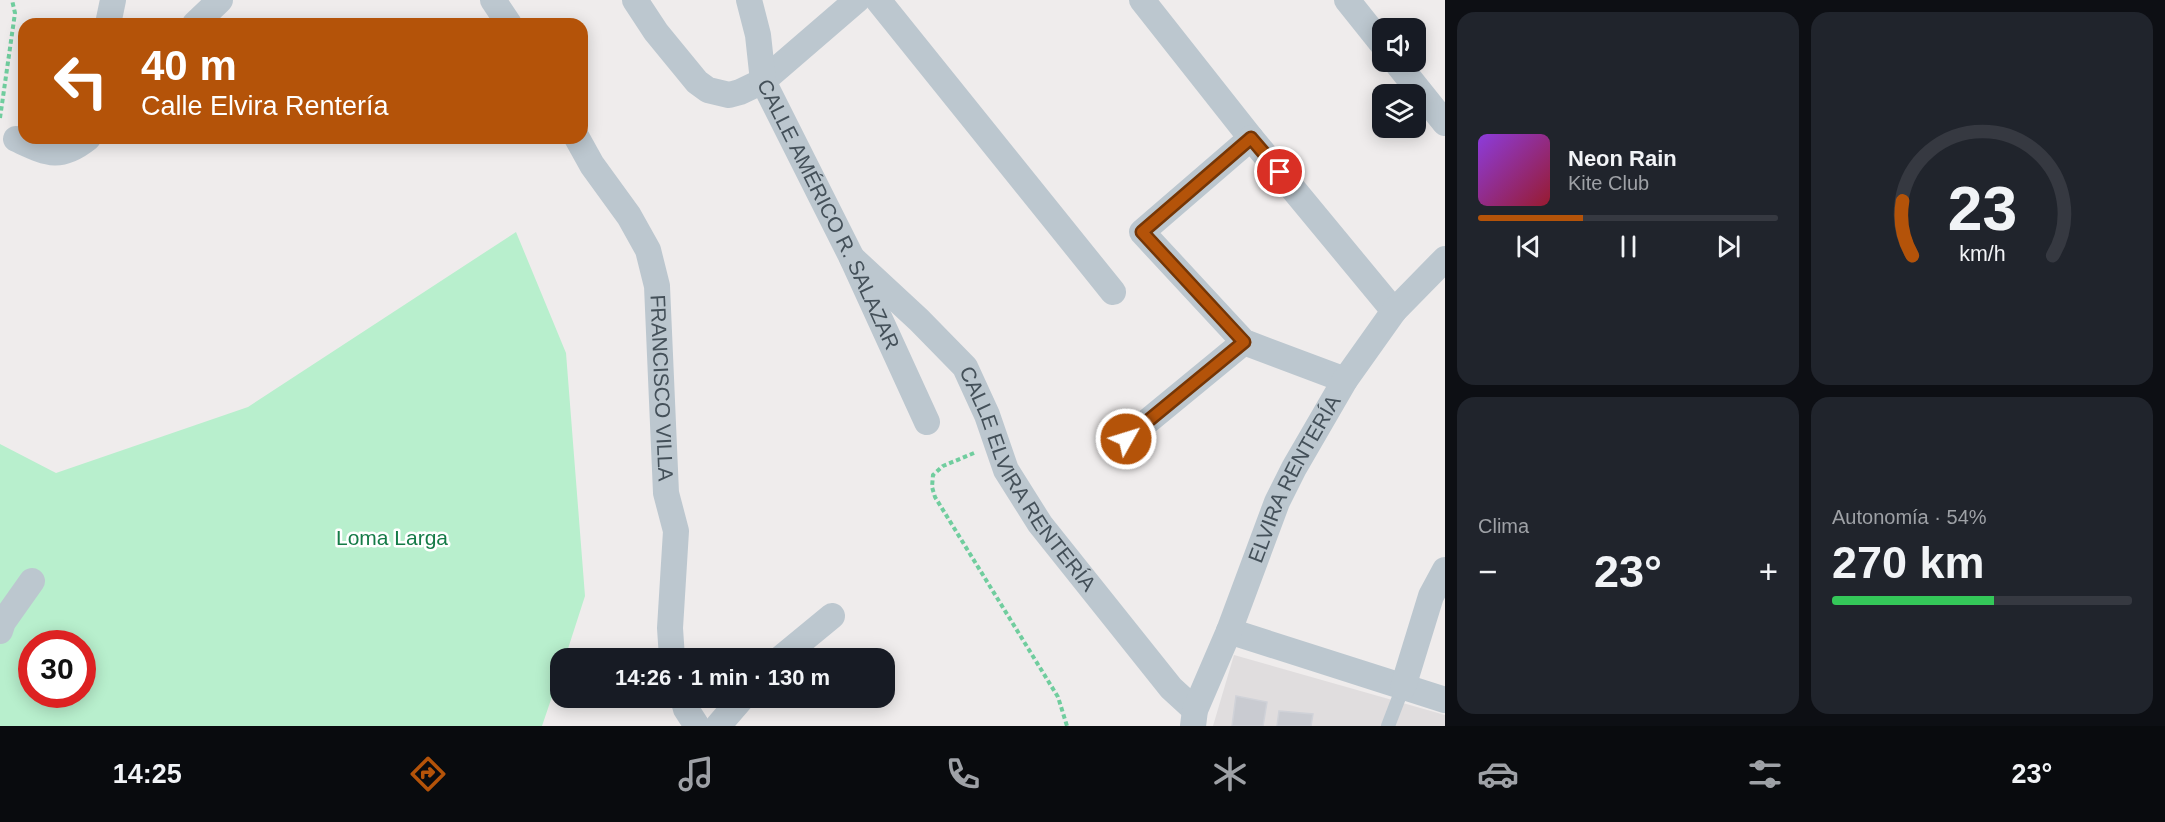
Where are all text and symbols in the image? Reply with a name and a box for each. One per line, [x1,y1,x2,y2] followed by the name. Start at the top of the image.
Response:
[1372,18,1426,138] map controls
[1372,18,1426,72] button: sound
[42,42,120,120] icon: left
[141,42,237,89] text: 40 m
[753,75,904,353] street label: CALLE AMÉRICO R. SALAZAR
[1372,84,1426,138] button: layers
[141,91,389,121] text: Calle Elvira Rentería
[1254,146,1305,197] pin
[1568,146,1677,171] text: Neon Rain
[1263,155,1296,188] icon: arrive
[1568,172,1649,194] text: Kite Club
[1947,174,2017,243] text: 23
[1512,230,1545,263] icon: previous
[1612,230,1645,263] icon: pause
[1712,230,1745,263] icon: next
[1959,242,2005,266] text: km/h
[646,294,677,482] street label: FRANCISCO VILLA
[955,363,1101,595] street label: CALLE ELVIRA RENTERÍA
[1243,391,1345,566] street label: ELVIRA RENTERÍA
[1094,407,1158,471] position arrow
[1832,506,1987,528] text: Autonomía · 54%
[1478,515,1529,537] text: Clima
[336,526,448,549] park label: Loma Larga
[1832,537,1985,588] text: 270 km
[1594,546,1662,597] text: 23°
[1478,553,1497,590] text: −
[1759,553,1778,590] text: +
[18,630,96,708] speed limit sign: 30
[615,665,830,690] text: 14:26 · 1 min · 130 m
[407,753,449,795] icon: directions
[675,753,717,795] icon: music
[942,753,984,795] icon: phone
[1209,753,1251,795] icon: climate
[1477,753,1519,795] icon: car
[1744,753,1786,795] icon: filters
[113,759,182,789] text: 14:25
[2011,759,2052,789] text: 23°

